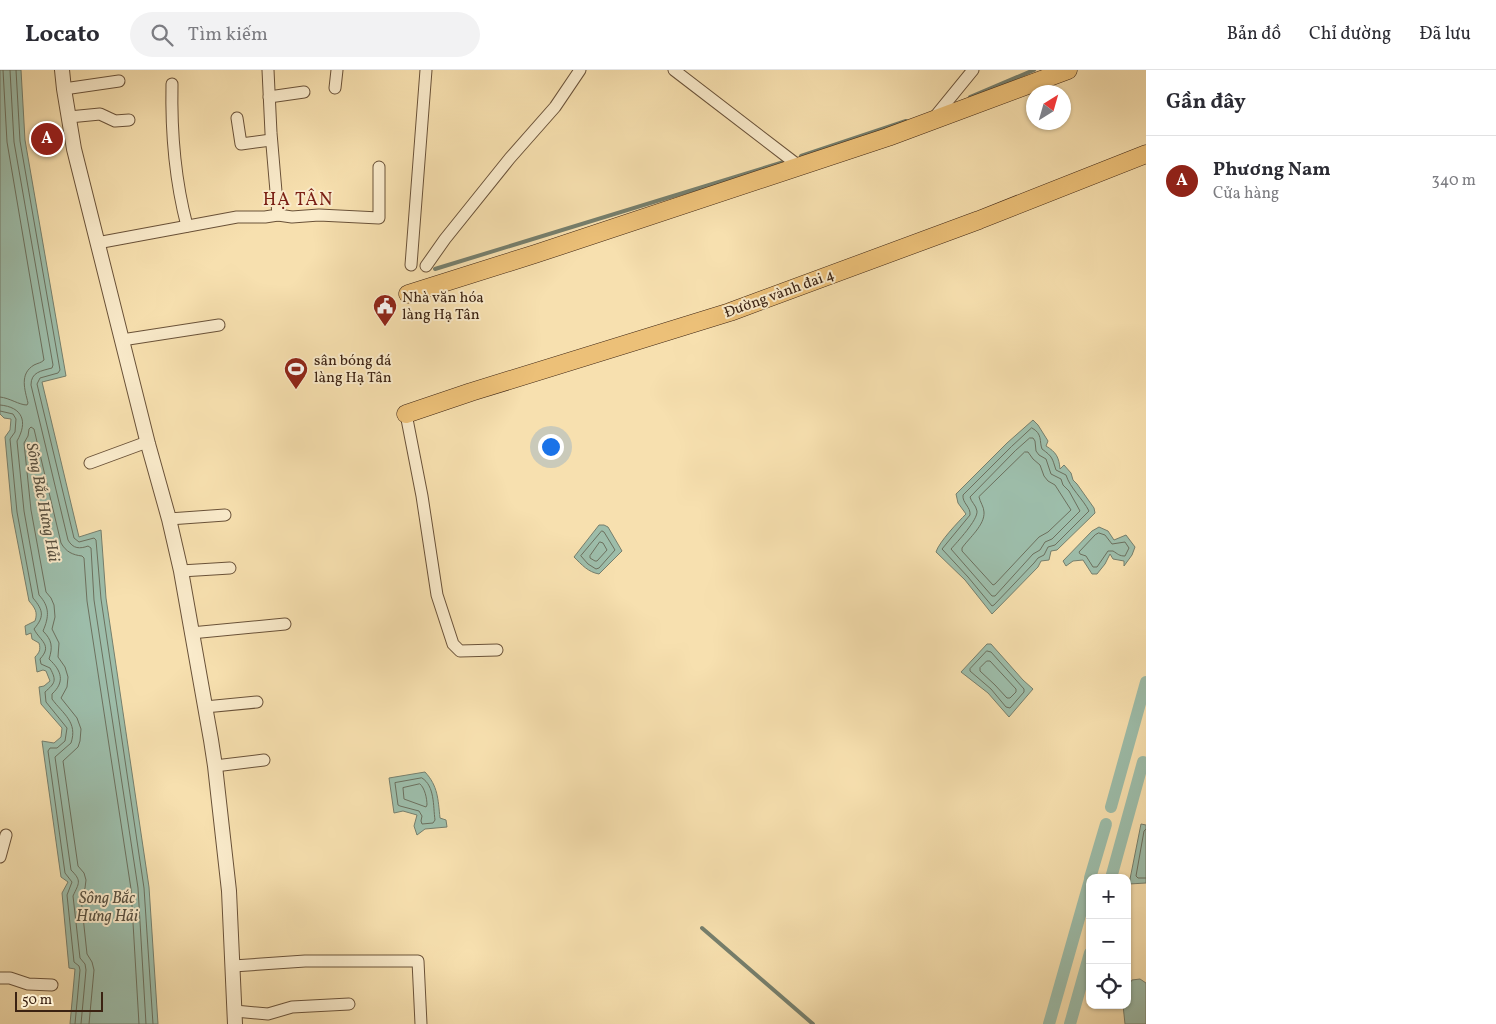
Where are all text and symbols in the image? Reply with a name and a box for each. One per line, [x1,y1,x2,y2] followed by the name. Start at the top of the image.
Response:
[130,12,480,57] search box
[25,18,100,52] text: Locato
[148,21,176,49] icon: search
[188,22,268,48] text: Tìm kiếm
[1227,22,1281,47] text: Bản đồ
[1309,22,1391,47] text: Chỉ đường
[1419,22,1471,47] text: Đã lưu
[1026,85,1071,130] north arrow
[1166,88,1246,117] text: Gần đây
[31,120,63,158] pin: A
[1213,157,1331,183] text: Phương Nam
[1176,170,1188,192] text: A
[1432,170,1476,192] text: 340 m
[1213,183,1279,205] text: Cửa hàng
[263,188,333,213] district label: HẠ TÂN
[721,265,838,324] street label: Đường vành đai 4
[402,288,484,326] place label: Nhà văn hóa làng Hạ Tân
[372,293,398,327] public building icon: Nhà văn hóa làng Hạ Tân
[314,351,392,389] place label: sân bóng đá làng Hạ Tân
[283,356,309,390] sports icon: sân bóng đá làng Hạ Tân
[538,434,564,460] your location
[20,441,65,565] water label: Sông Bắc Hưng Hải
[1086,874,1131,1009] map controls
[1086,874,1131,919] button: +
[76,888,139,928] water label: Sông Bắc Hưng Hải
[1086,919,1131,964] button: −
[1086,964,1131,1009] button: locate
[15,989,102,1012] scale bar
[22,991,52,1010] text: 50 m

